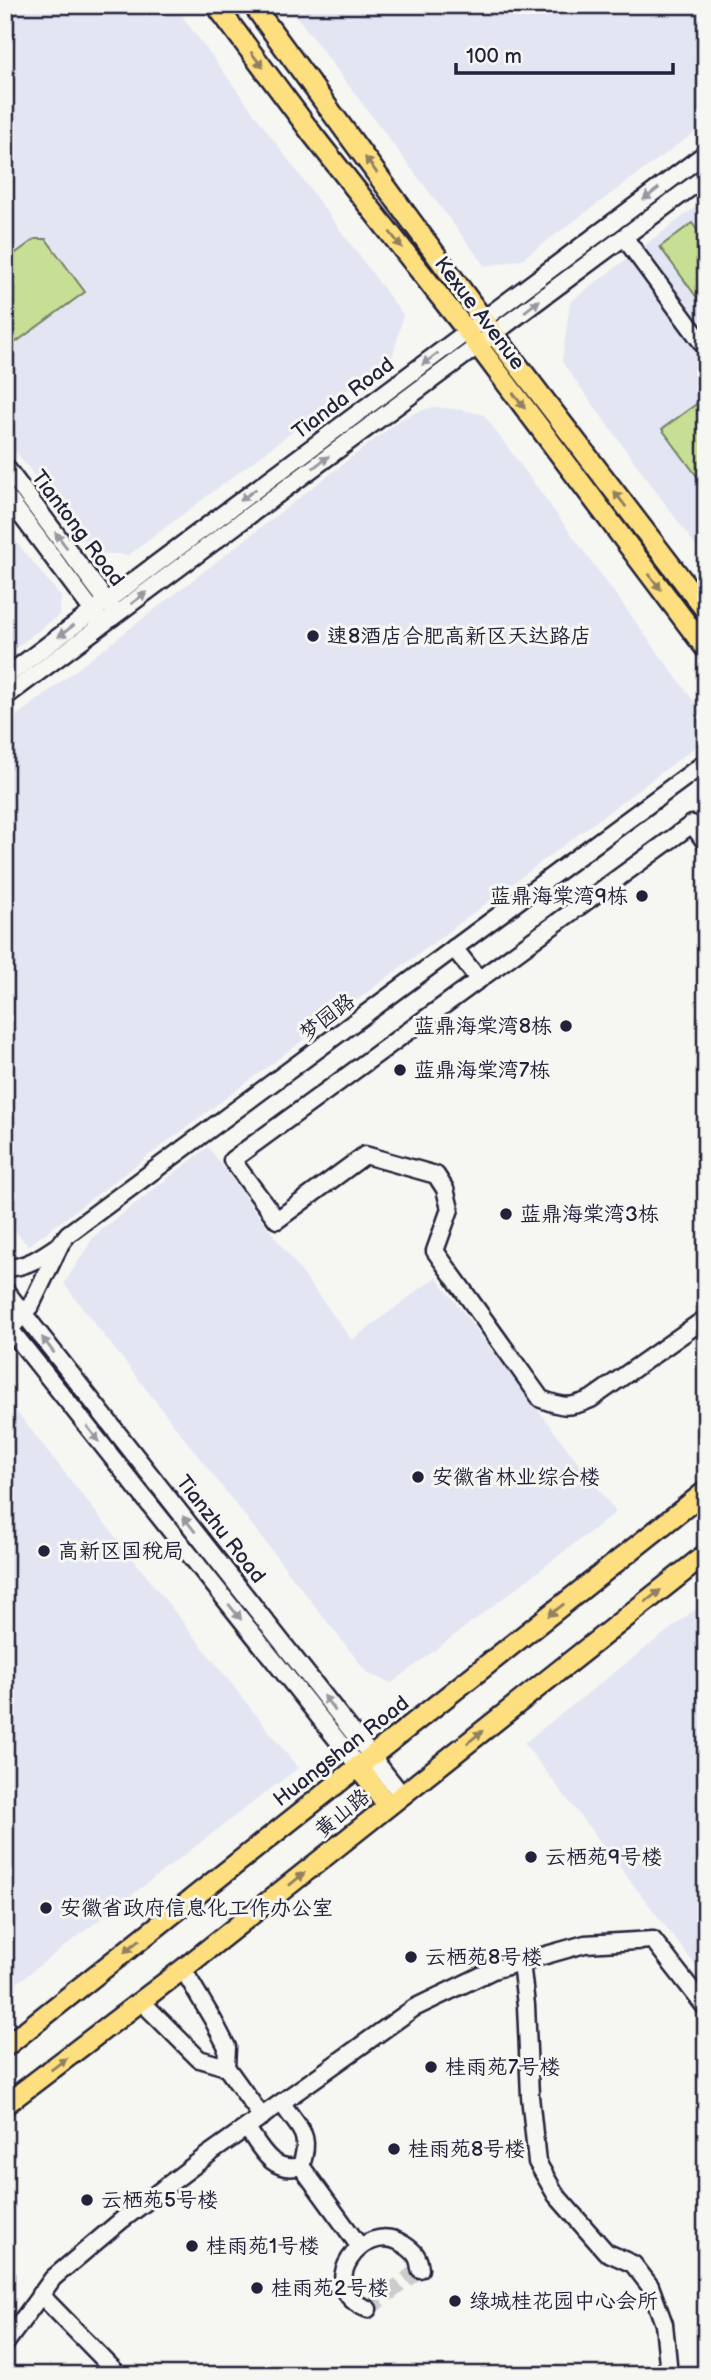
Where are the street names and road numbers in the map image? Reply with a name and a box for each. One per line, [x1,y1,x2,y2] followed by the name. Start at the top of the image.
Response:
[429,252,530,375] street label: Kexue Avenue
[288,352,399,445] street label: Tianda Road
[26,465,129,591] street label: Tiantong Road
[295,988,360,1046] street label: 梦园路
[171,1470,271,1588] street label: Tianzhu Road
[269,1691,414,1812] street label: Huangshan Road
[310,1784,375,1843] street label: 黄山路

